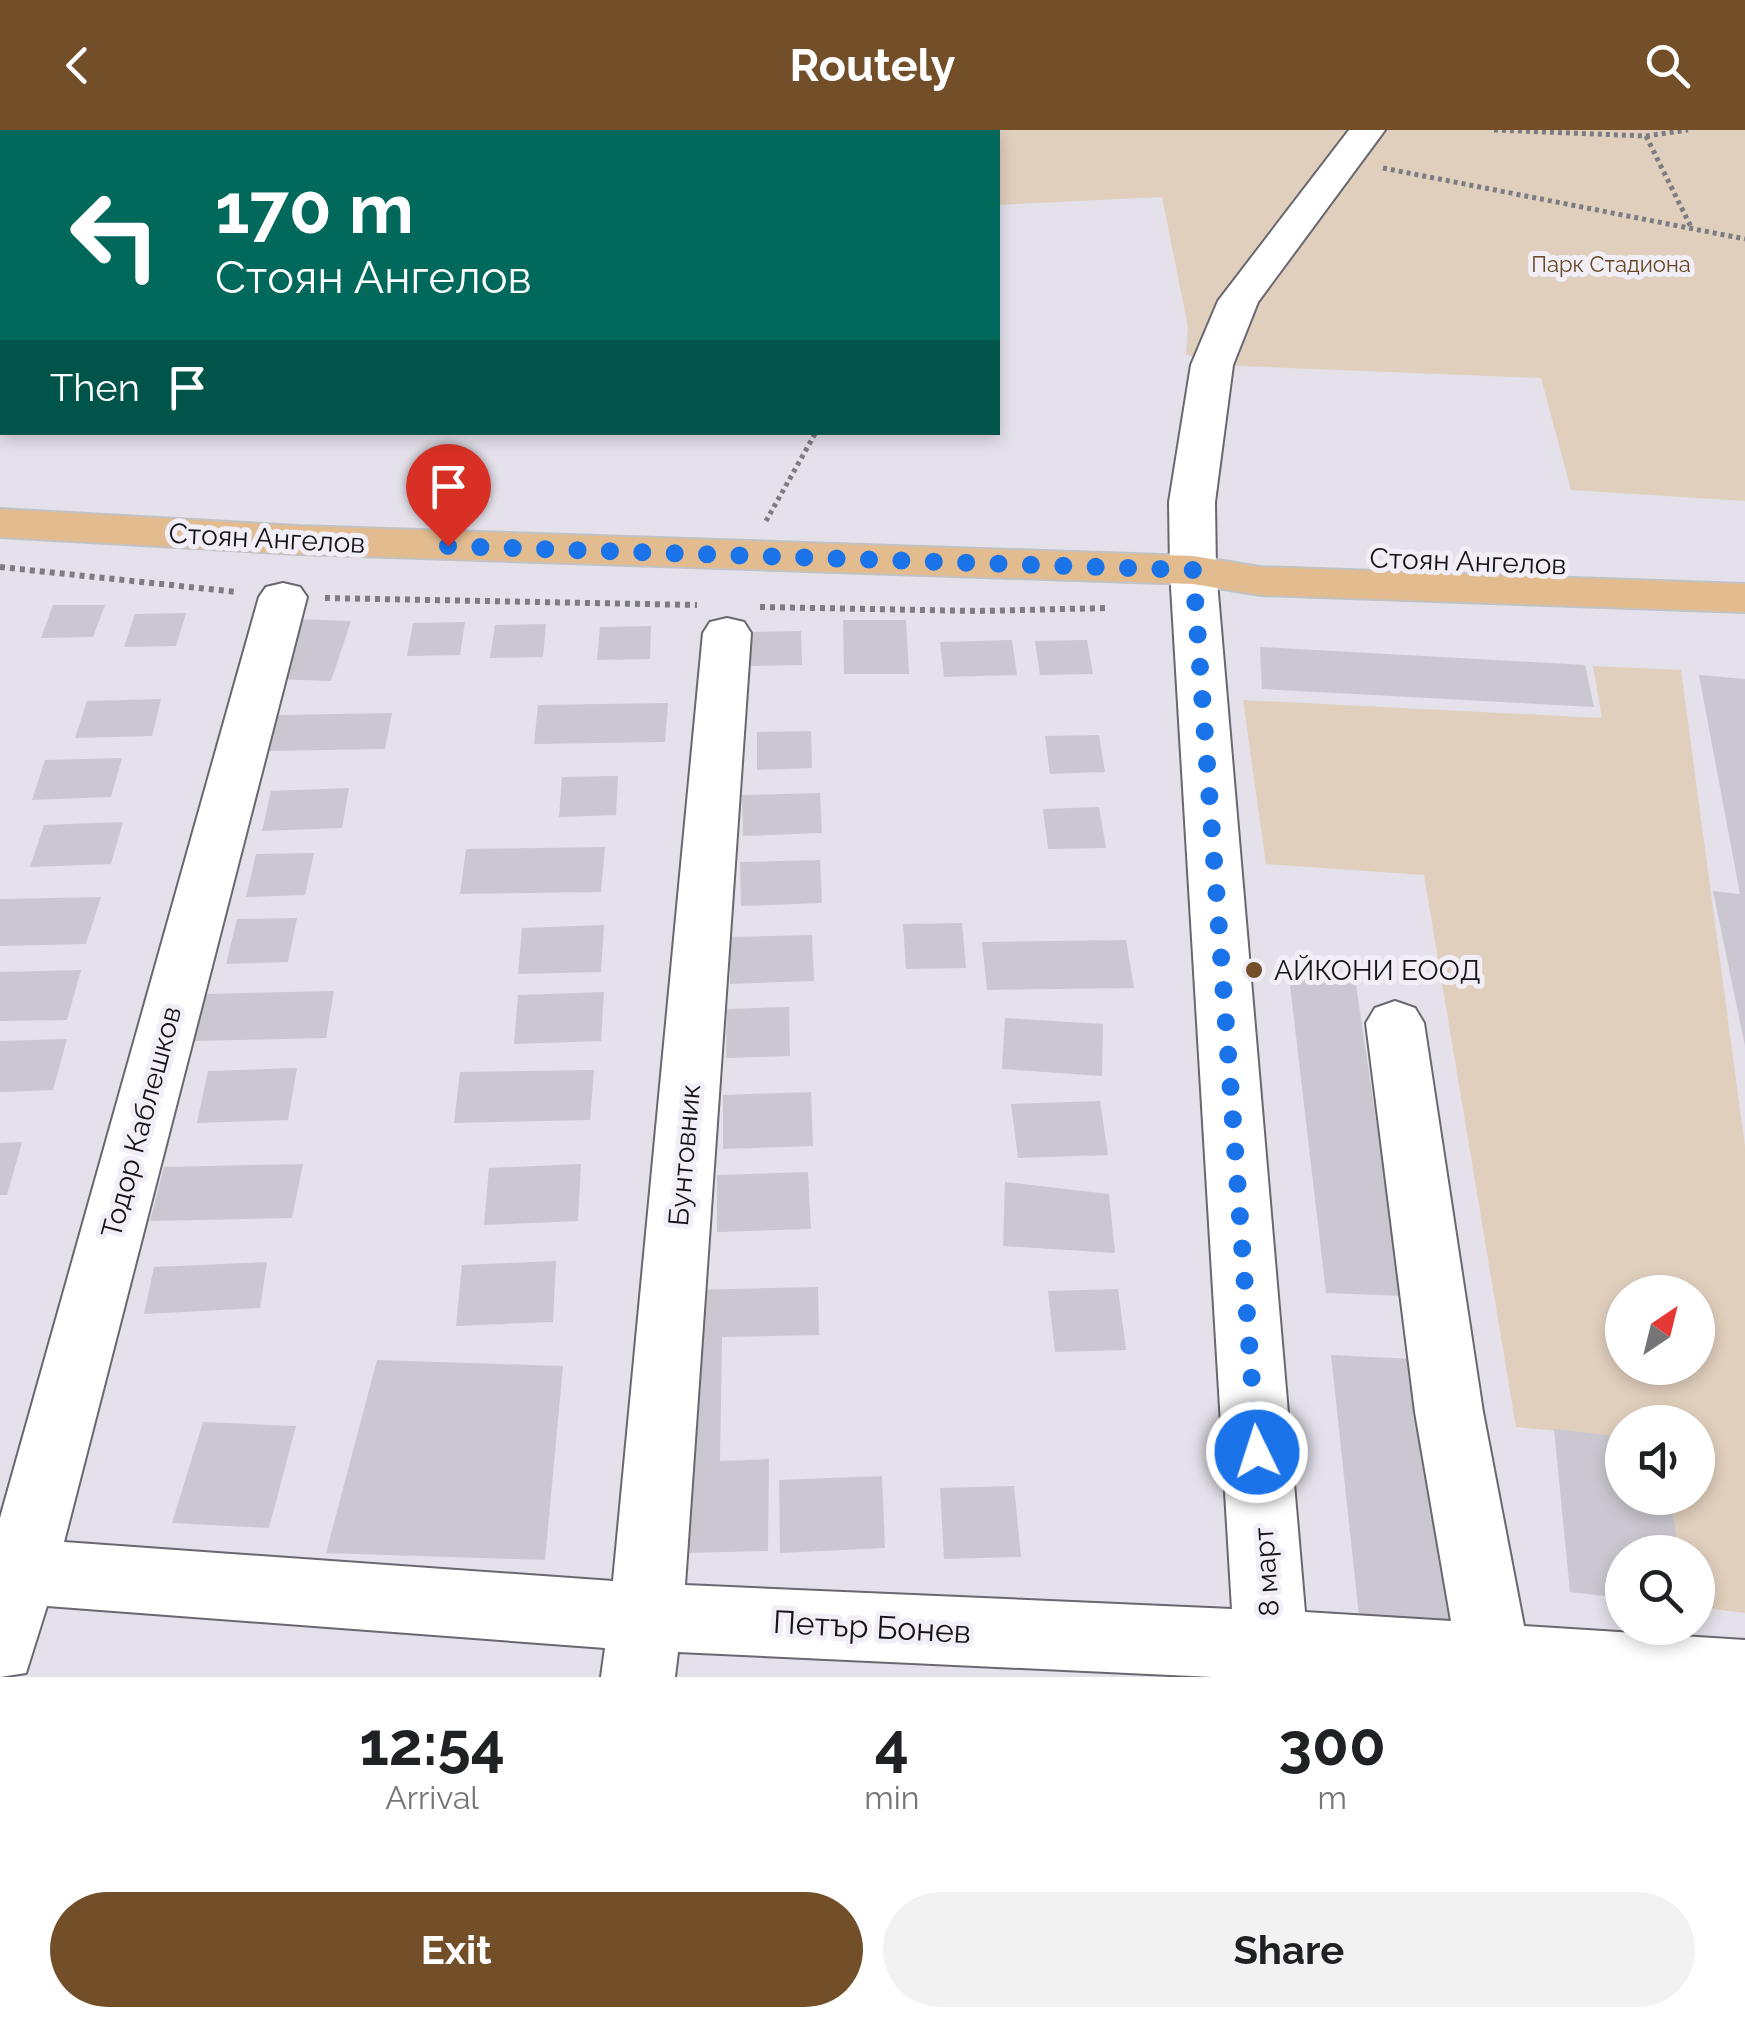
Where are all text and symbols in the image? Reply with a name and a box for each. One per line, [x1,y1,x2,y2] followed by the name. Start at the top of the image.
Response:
[50,38,105,93] icon: back
[1640,38,1695,93] icon: search
[790,39,955,92] text: Routely
[215,167,414,249] text: 170 m
[50,170,180,300] icon: left
[215,251,532,304] text: Стоян Ангелов
[1531,251,1691,277] park label: Парк Стадиона
[160,360,215,415] icon: arrive
[50,365,140,410] text: Then
[406,444,491,547] pin
[421,459,476,514] icon: arrive
[168,517,366,560] street label: Стоян Ангелов
[1369,542,1567,581] street label: Стоян Ангелов
[1274,954,1481,987] place label: АЙКОНИ ЕООД
[1243,959,1265,981] marker: АЙКОНИ ЕООД
[95,1003,188,1241] street label: Тодор Каблешков
[662,1083,707,1227] street label: Бунтовник
[1605,1275,1715,1385] north arrow
[1605,1275,1715,1645] map controls
[1205,1400,1309,1504] position arrow
[1605,1405,1715,1515] button: sound
[1247,1526,1286,1618] street label: 8 март
[1605,1535,1715,1645] button: search
[772,1603,972,1650] street label: Петър Бонев
[359,1709,505,1779] text: 12:54
[875,1709,909,1779] text: 4
[1279,1709,1386,1779] text: 300
[385,1779,479,1816] text: Arrival
[864,1779,919,1816] text: min
[1317,1779,1347,1816] text: m
[50,1892,863,2007] button: Exit
[883,1892,1695,2007] button: Share

